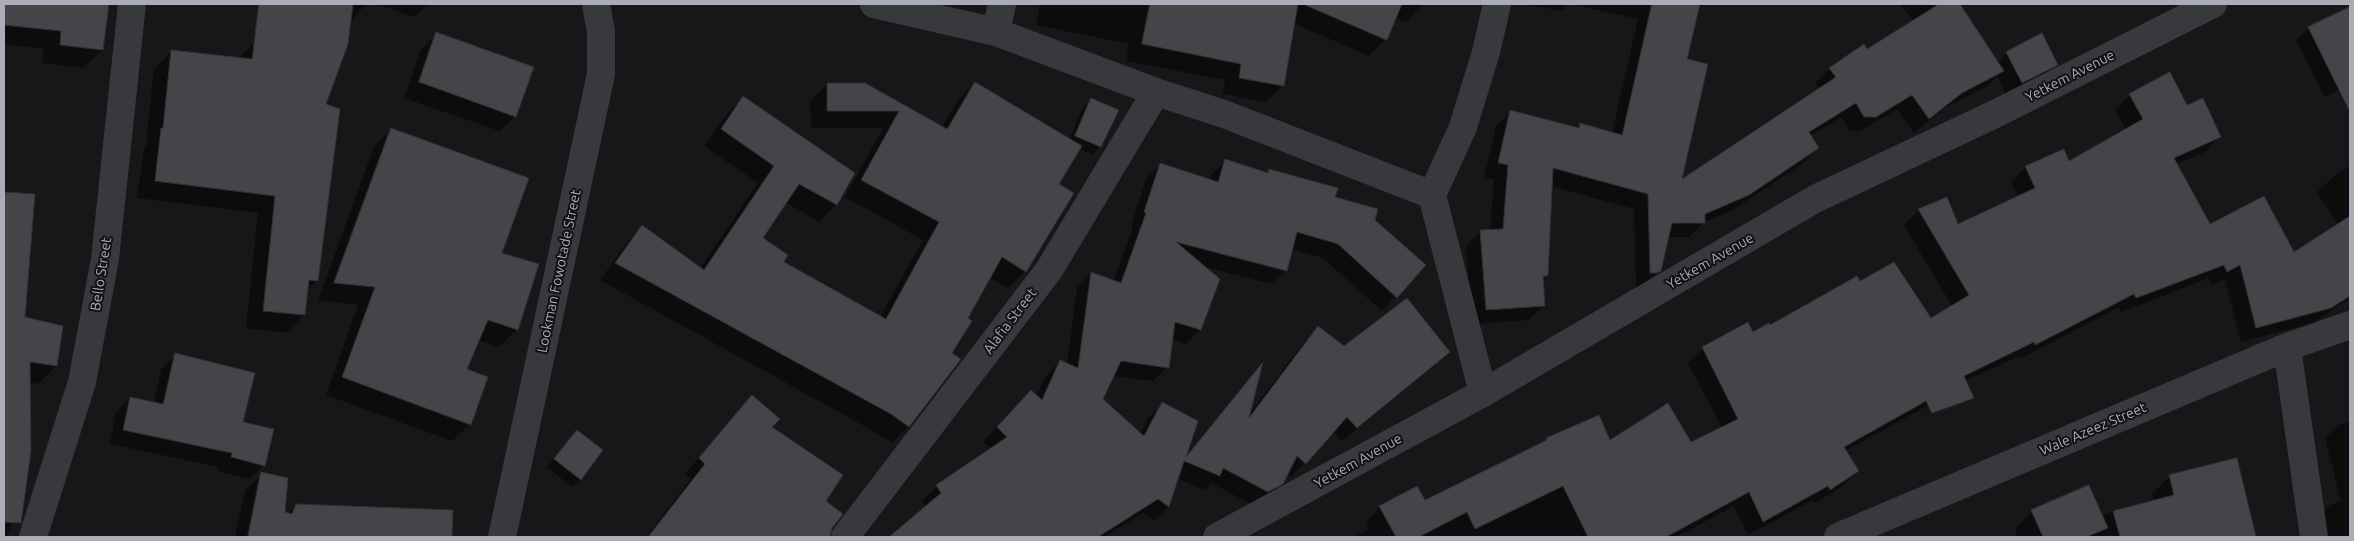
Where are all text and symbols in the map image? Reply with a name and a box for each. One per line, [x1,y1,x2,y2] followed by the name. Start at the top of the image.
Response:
[2023,46,2117,106] street label: Yetkem Avenue
[533,188,585,354] street label: Lookman Fowotade Street
[1663,229,1757,293] street label: Yetkem Avenue
[87,236,115,312] street label: Bello Street
[980,285,1040,357] street label: Alafia Street
[2037,399,2149,459] street label: Wale Azeez Street
[1311,430,1405,492] street label: Yetkem Avenue

